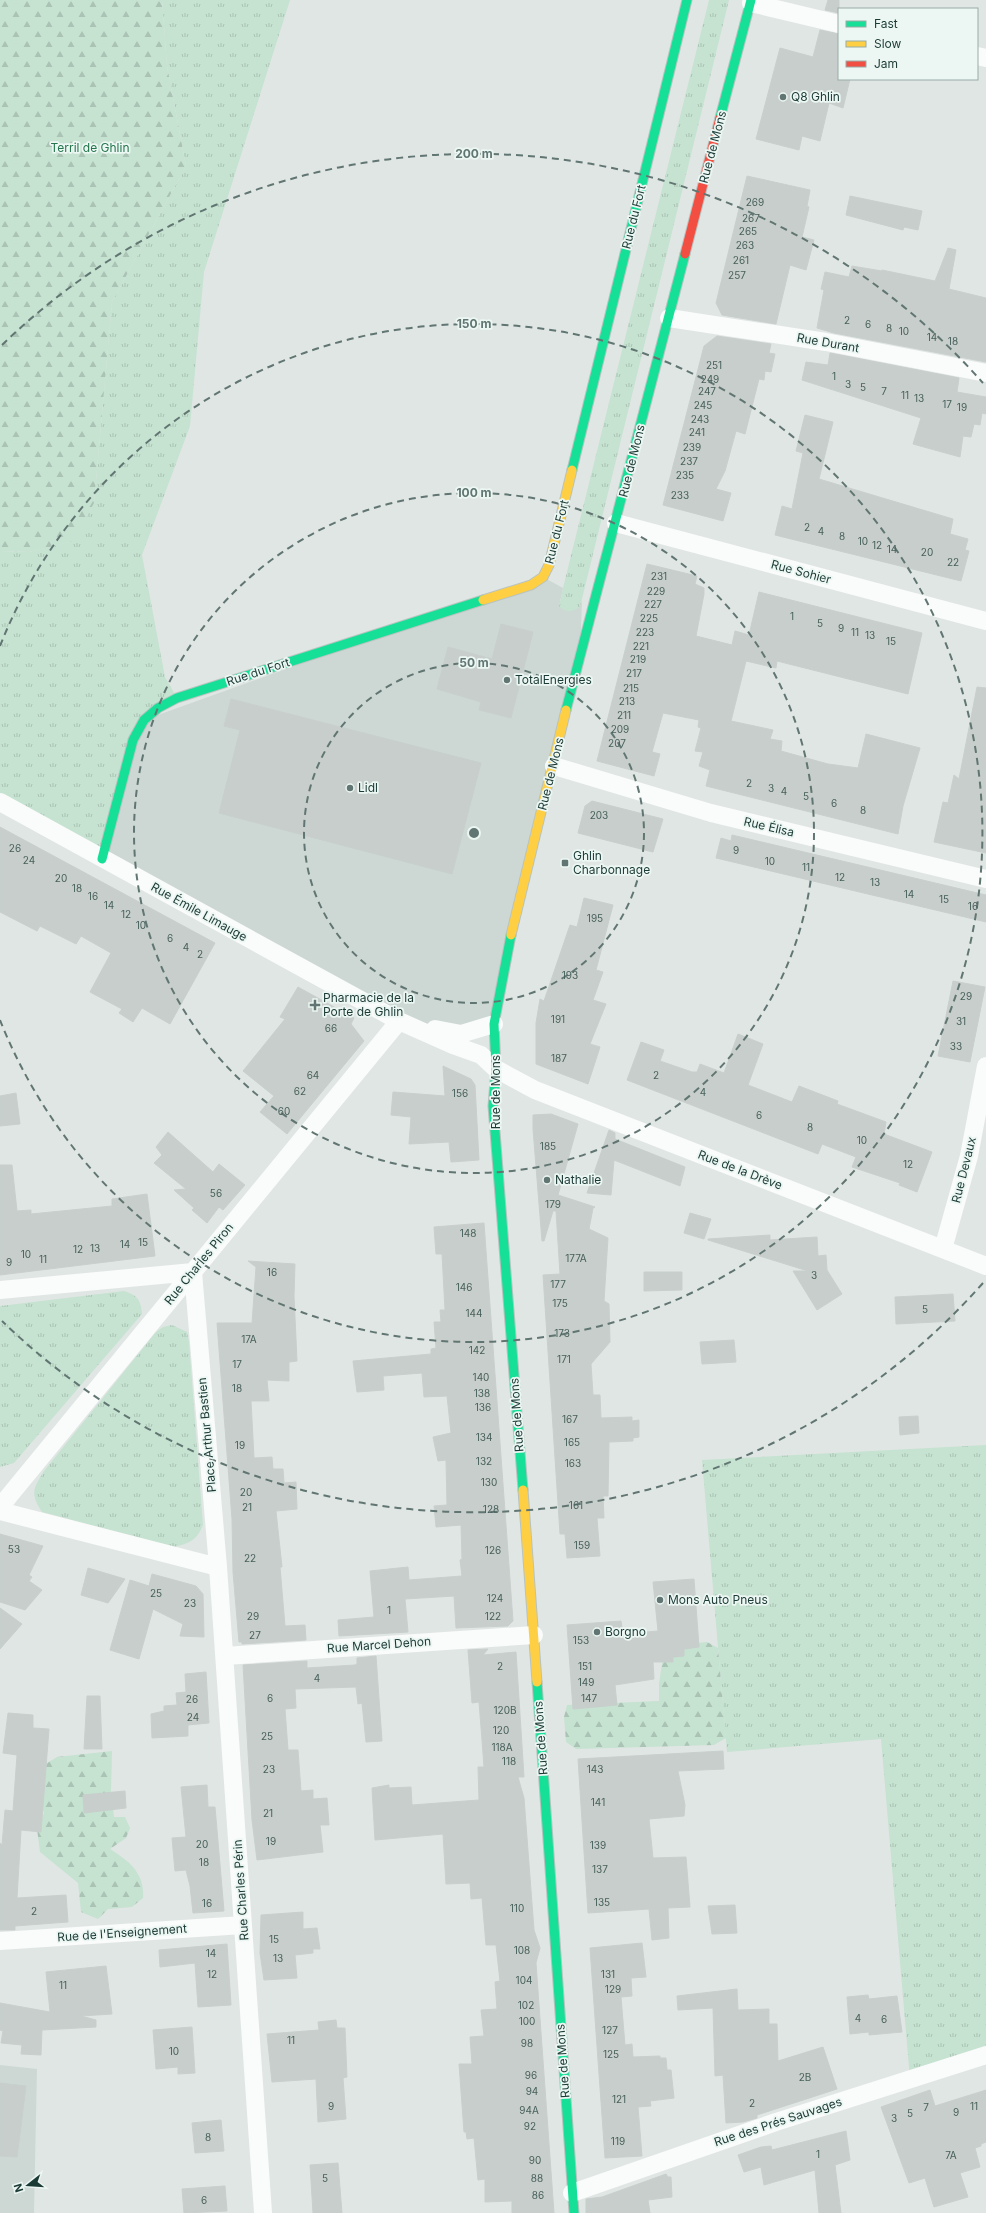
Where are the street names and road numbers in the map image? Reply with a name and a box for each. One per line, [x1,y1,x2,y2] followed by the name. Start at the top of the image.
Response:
[696,109,729,185] street label: Rue de Mons
[618,183,649,250] street label: Rue du Fort
[796,330,861,355] street label: Rue Durant
[615,423,648,499] street label: Rue de Mons
[541,498,572,565] street label: Rue du Fort
[769,556,833,587] street label: Rue Sohier
[224,654,291,689] street label: Rue du Fort
[534,736,567,812] street label: Rue de Mons
[742,813,796,840] street label: Rue Élisa
[149,879,250,944] street label: Rue Émile Limauge
[488,1055,503,1129] street label: Rue de Mons
[948,1135,979,1205] street label: Rue Devaux
[696,1147,784,1193] street label: Rue de la Drève
[161,1220,236,1308] street label: Rue Charles Piron
[194,1377,219,1493] street label: Place Arthur Bastien
[506,1377,527,1453] street label: Rue de Mons
[326,1633,431,1656] street label: Rue Marcel Dehon
[530,1700,551,1776] street label: Rue de Mons
[229,1839,252,1941] street label: Rue Charles Périn
[57,1920,187,1945] street label: Rue de l'Enseignement
[552,2023,573,2099] street label: Rue de Mons
[712,2094,844,2149] street label: Rue des Prés Sauvages

